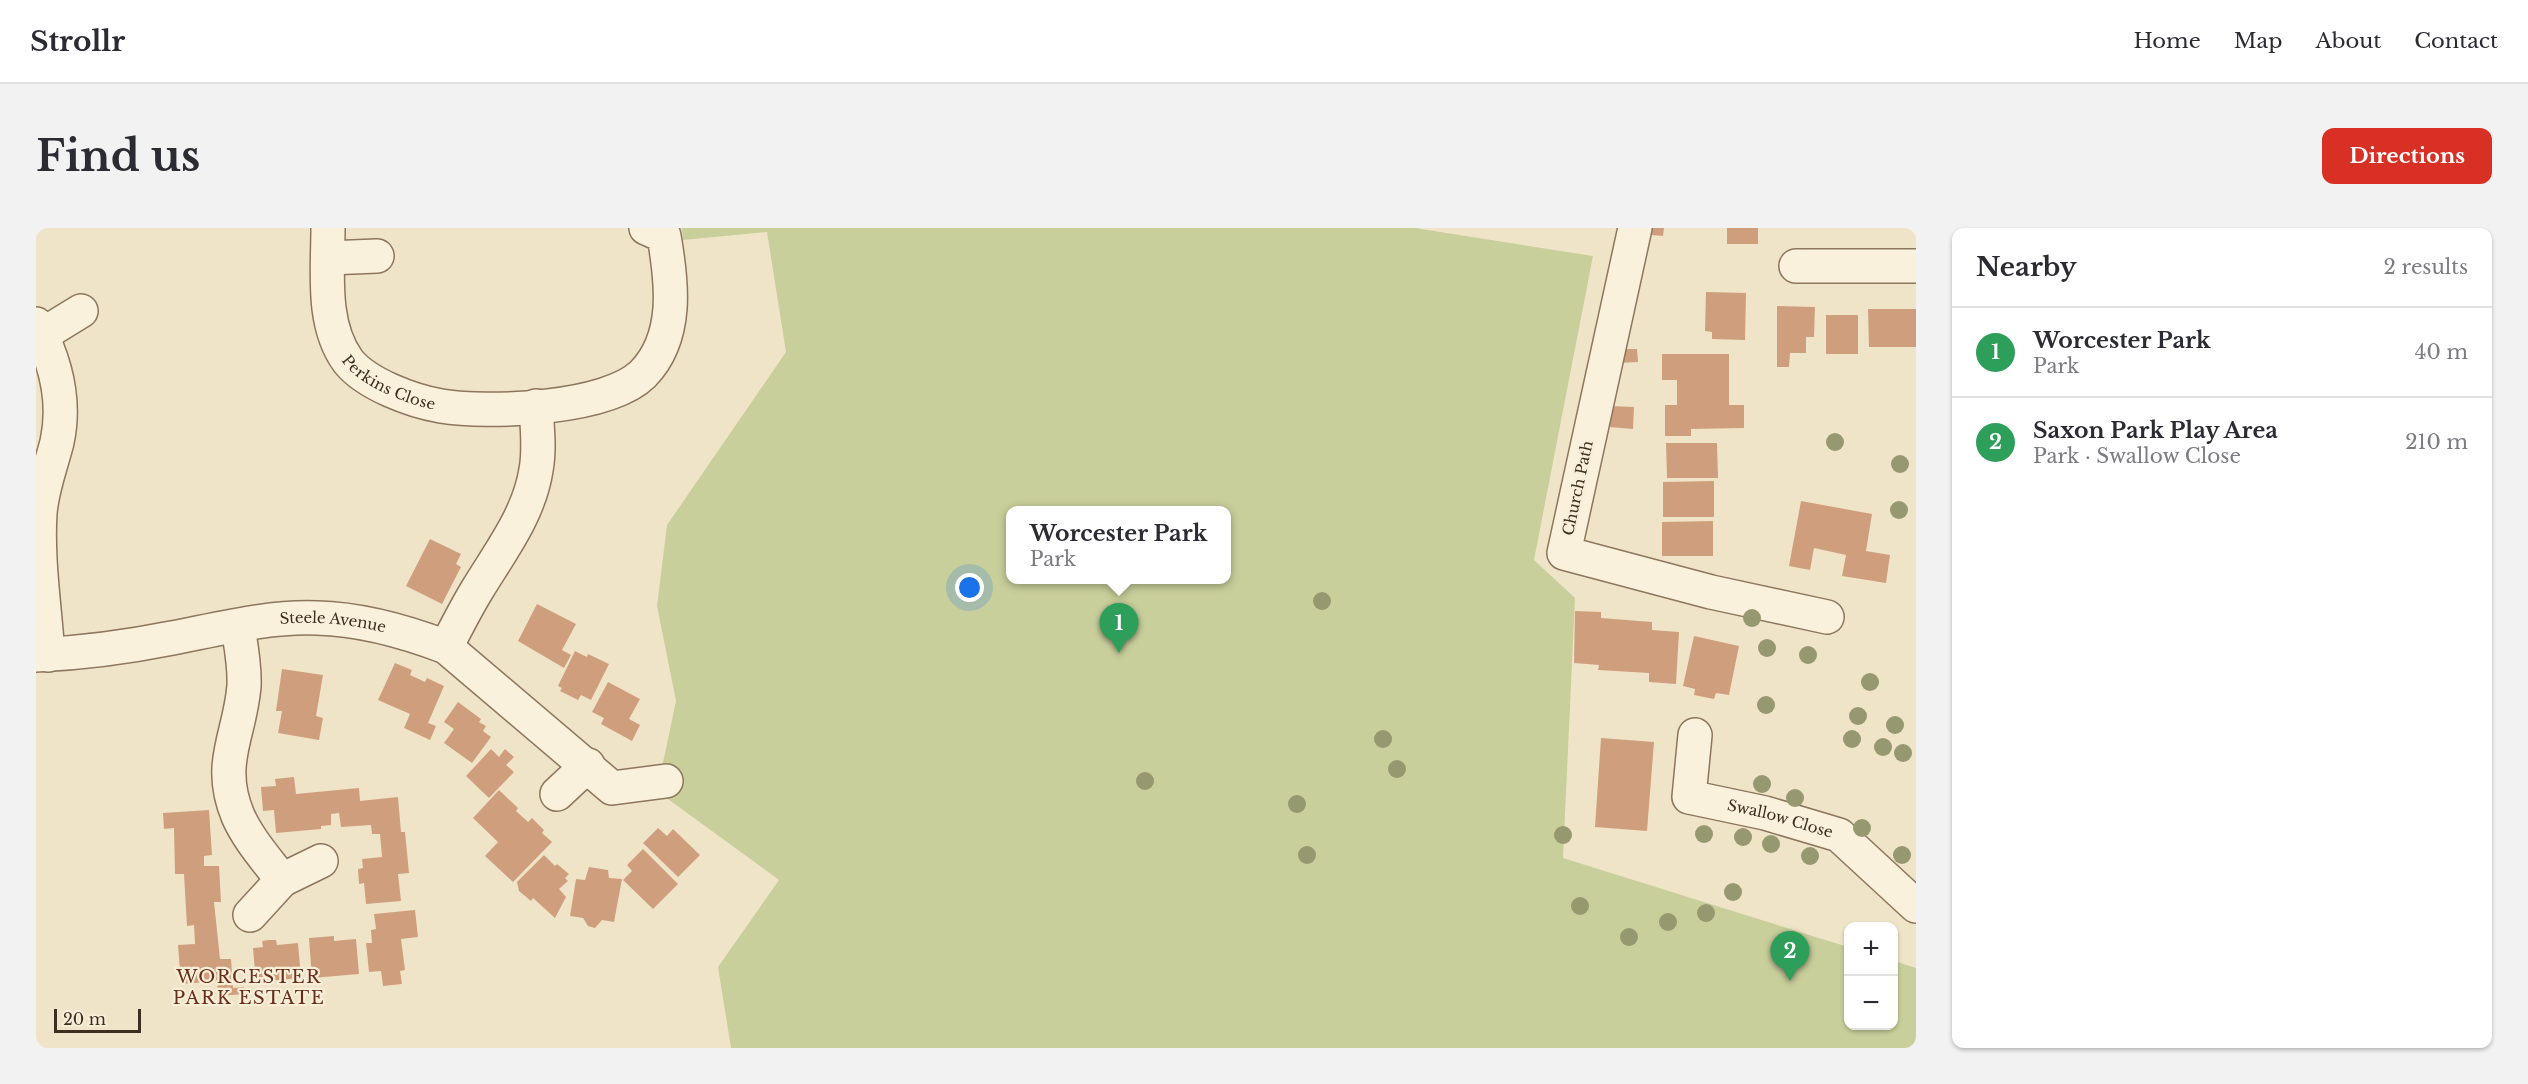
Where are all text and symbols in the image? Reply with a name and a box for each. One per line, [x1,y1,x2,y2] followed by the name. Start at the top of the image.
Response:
[30,24,125,59] text: Strollr
[2134,28,2201,54] text: Home
[2234,28,2282,54] text: Map
[2315,28,2381,54] text: About
[2414,28,2498,54] text: Contact
[2322,128,2492,184] button: Directions
[36,130,200,182] text: Find us
[1976,251,2077,283] text: Nearby
[2384,255,2468,279] text: 2 results
[2033,327,2211,354] text: Worcester Park
[1991,340,2000,364] text: 1
[2415,340,2468,364] text: 40 m
[338,351,437,414] street label: Perkins Close
[2033,354,2079,378] text: Park
[2033,417,2278,444] text: Saxon Park Play Area
[1989,430,2002,454] text: 2
[2405,430,2468,454] text: 210 m
[1558,439,1597,537] street label: Church Path
[2033,444,2241,468] text: Park · Swallow Close
[1006,506,1231,584] popup
[1030,520,1207,547] text: Worcester Park
[1030,547,1076,571] text: Park
[955,573,984,602] your location
[1100,604,1138,653] pin: 1
[279,608,388,636] street label: Steele Avenue
[1726,795,1835,842] street label: Swallow Close
[1844,922,1898,1030] map controls
[1844,922,1898,976] button: +
[1770,932,1810,981] pin: 2
[173,966,325,1009] district label: WORCESTER PARK ESTATE
[1844,976,1898,1030] button: −
[54,1006,141,1034] scale bar
[63,1009,106,1029] text: 20 m

